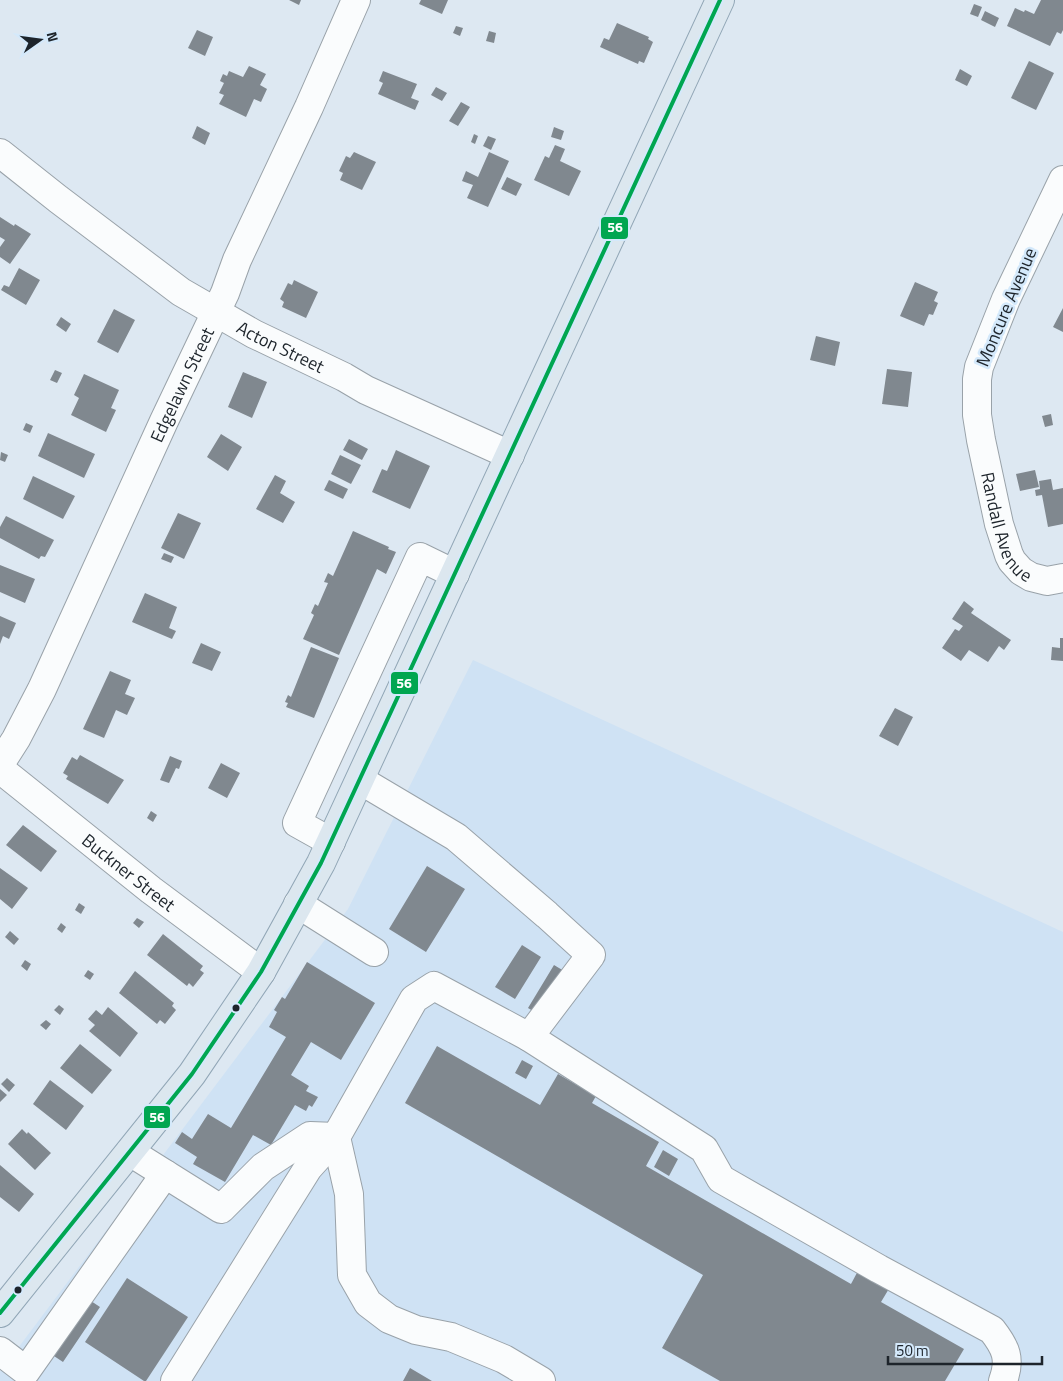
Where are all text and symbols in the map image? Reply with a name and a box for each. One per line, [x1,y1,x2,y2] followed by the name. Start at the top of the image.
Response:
[15,15,65,65] north arrow
[42,29,64,44] text: N
[600,216,629,240] line badge: 56
[607,216,623,237] text: 56
[969,243,1043,371] street label: Moncure Avenue
[232,313,330,380] street label: Acton Street
[143,322,221,446] street label: Edgelawn Street
[975,469,1038,588] street label: Randall Avenue
[390,671,419,695] line badge: 56
[396,672,412,693] text: 56
[76,826,182,918] street label: Buckner Street
[231,1003,241,1013] unlabelled marker
[143,1105,171,1129] line badge: 56
[149,1106,165,1127] text: 56
[13,1285,23,1295] unlabelled marker
[888,1334,1042,1366] scale bar
[896,1339,929,1362] text: 50 m

